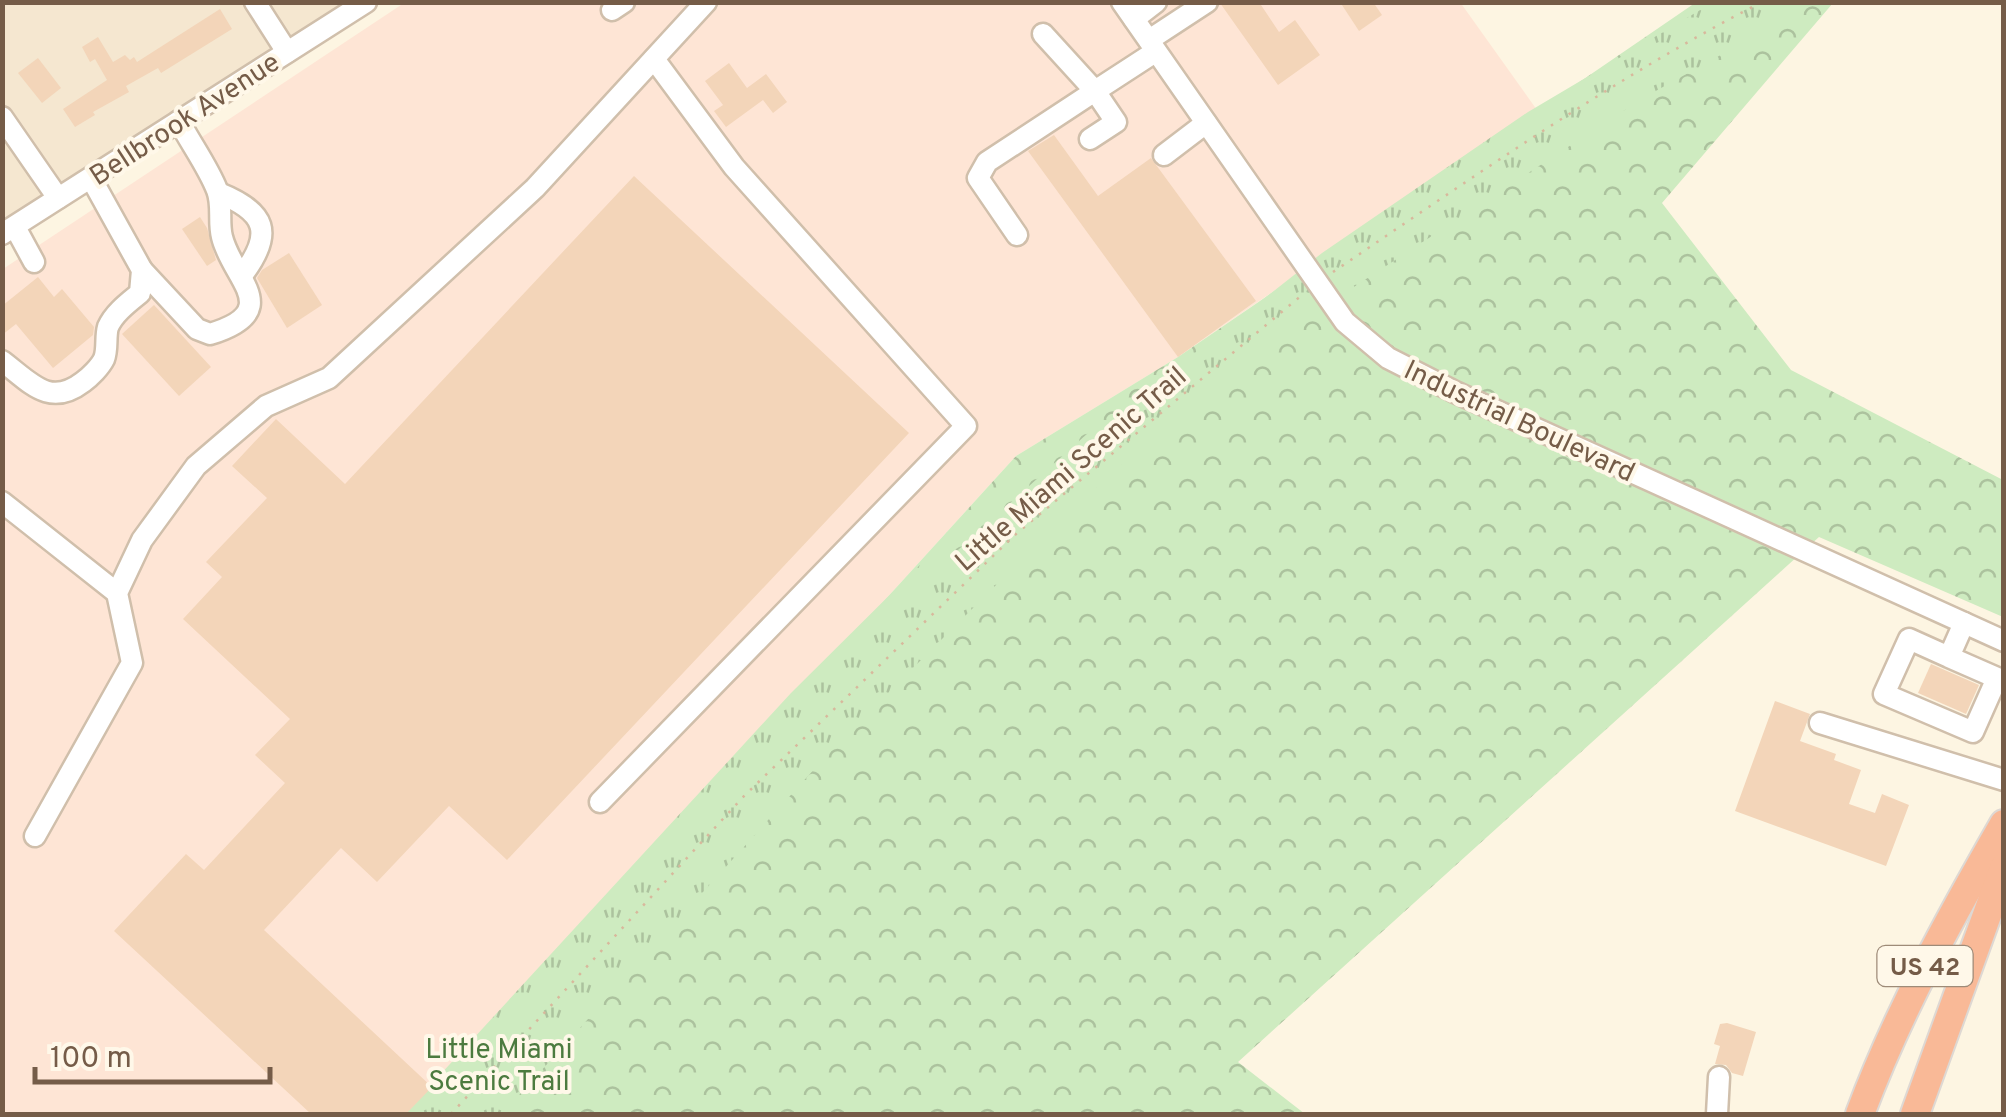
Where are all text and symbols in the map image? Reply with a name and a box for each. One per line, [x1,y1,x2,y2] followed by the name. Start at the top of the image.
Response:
[84,46,288,195] street label: Bellbrook Avenue
[1397,353,1640,492] street label: Industrial Boulevard
[949,360,1195,581] street label: Little Miami Scenic Trail
[1878,946,1972,986] road number: US 42
[35,1022,270,1084] scale bar
[425,1033,573,1101] park label: Little Miami Scenic Trail
[50,1041,132,1078] text: 100 m

